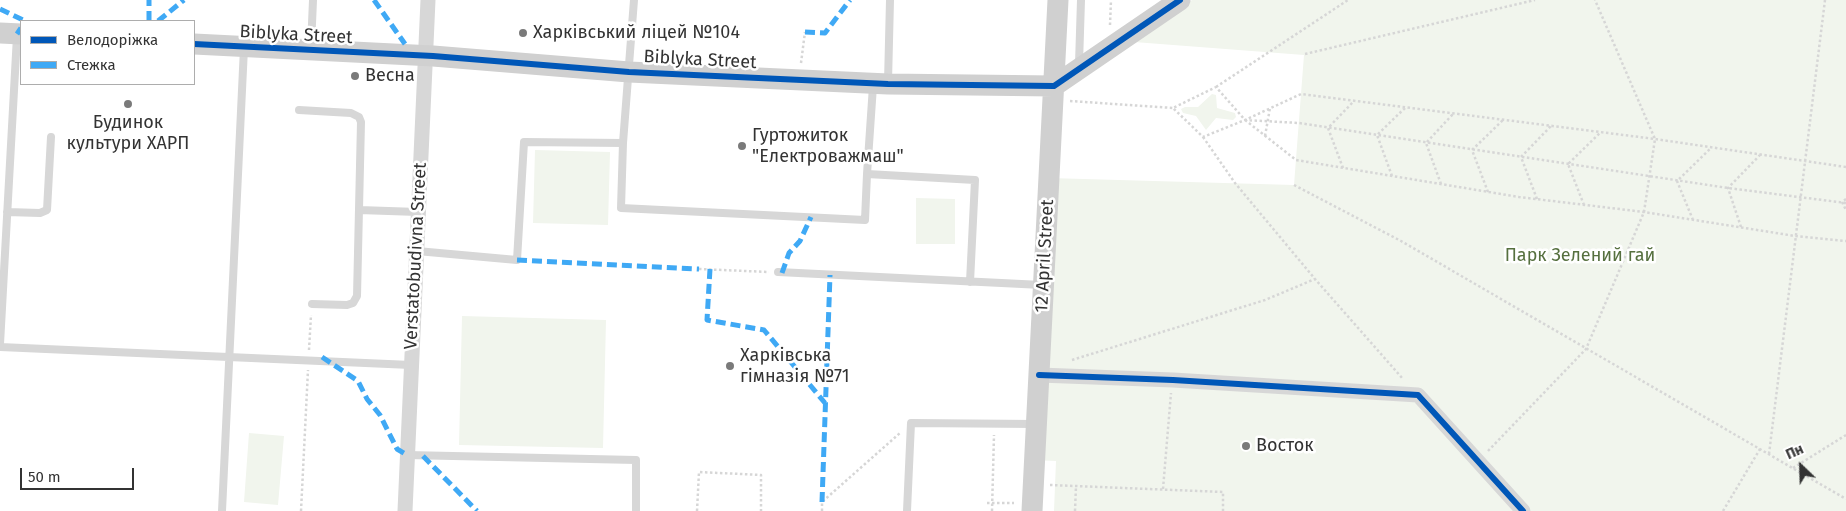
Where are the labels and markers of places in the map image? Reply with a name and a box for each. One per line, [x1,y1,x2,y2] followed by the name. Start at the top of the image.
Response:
[533,22,740,44] place label: Харківський ліцей №104
[517,27,529,39] marker: Харківський ліцей №104
[365,65,415,87] place label: Весна
[349,70,361,82] marker: Весна
[122,98,134,110] marker: Будинок культури ХАРП
[67,112,189,154] place label: Будинок культури ХАРП
[752,125,904,168] place label: Гуртожиток "Електроважмаш"
[736,140,748,152] marker: Гуртожиток "Електроважмаш"
[740,345,850,388] place label: Харківська гімназія №71
[724,360,736,372] marker: Харківська гімназія №71
[1256,435,1314,457] place label: Восток
[1240,440,1252,452] marker: Восток

